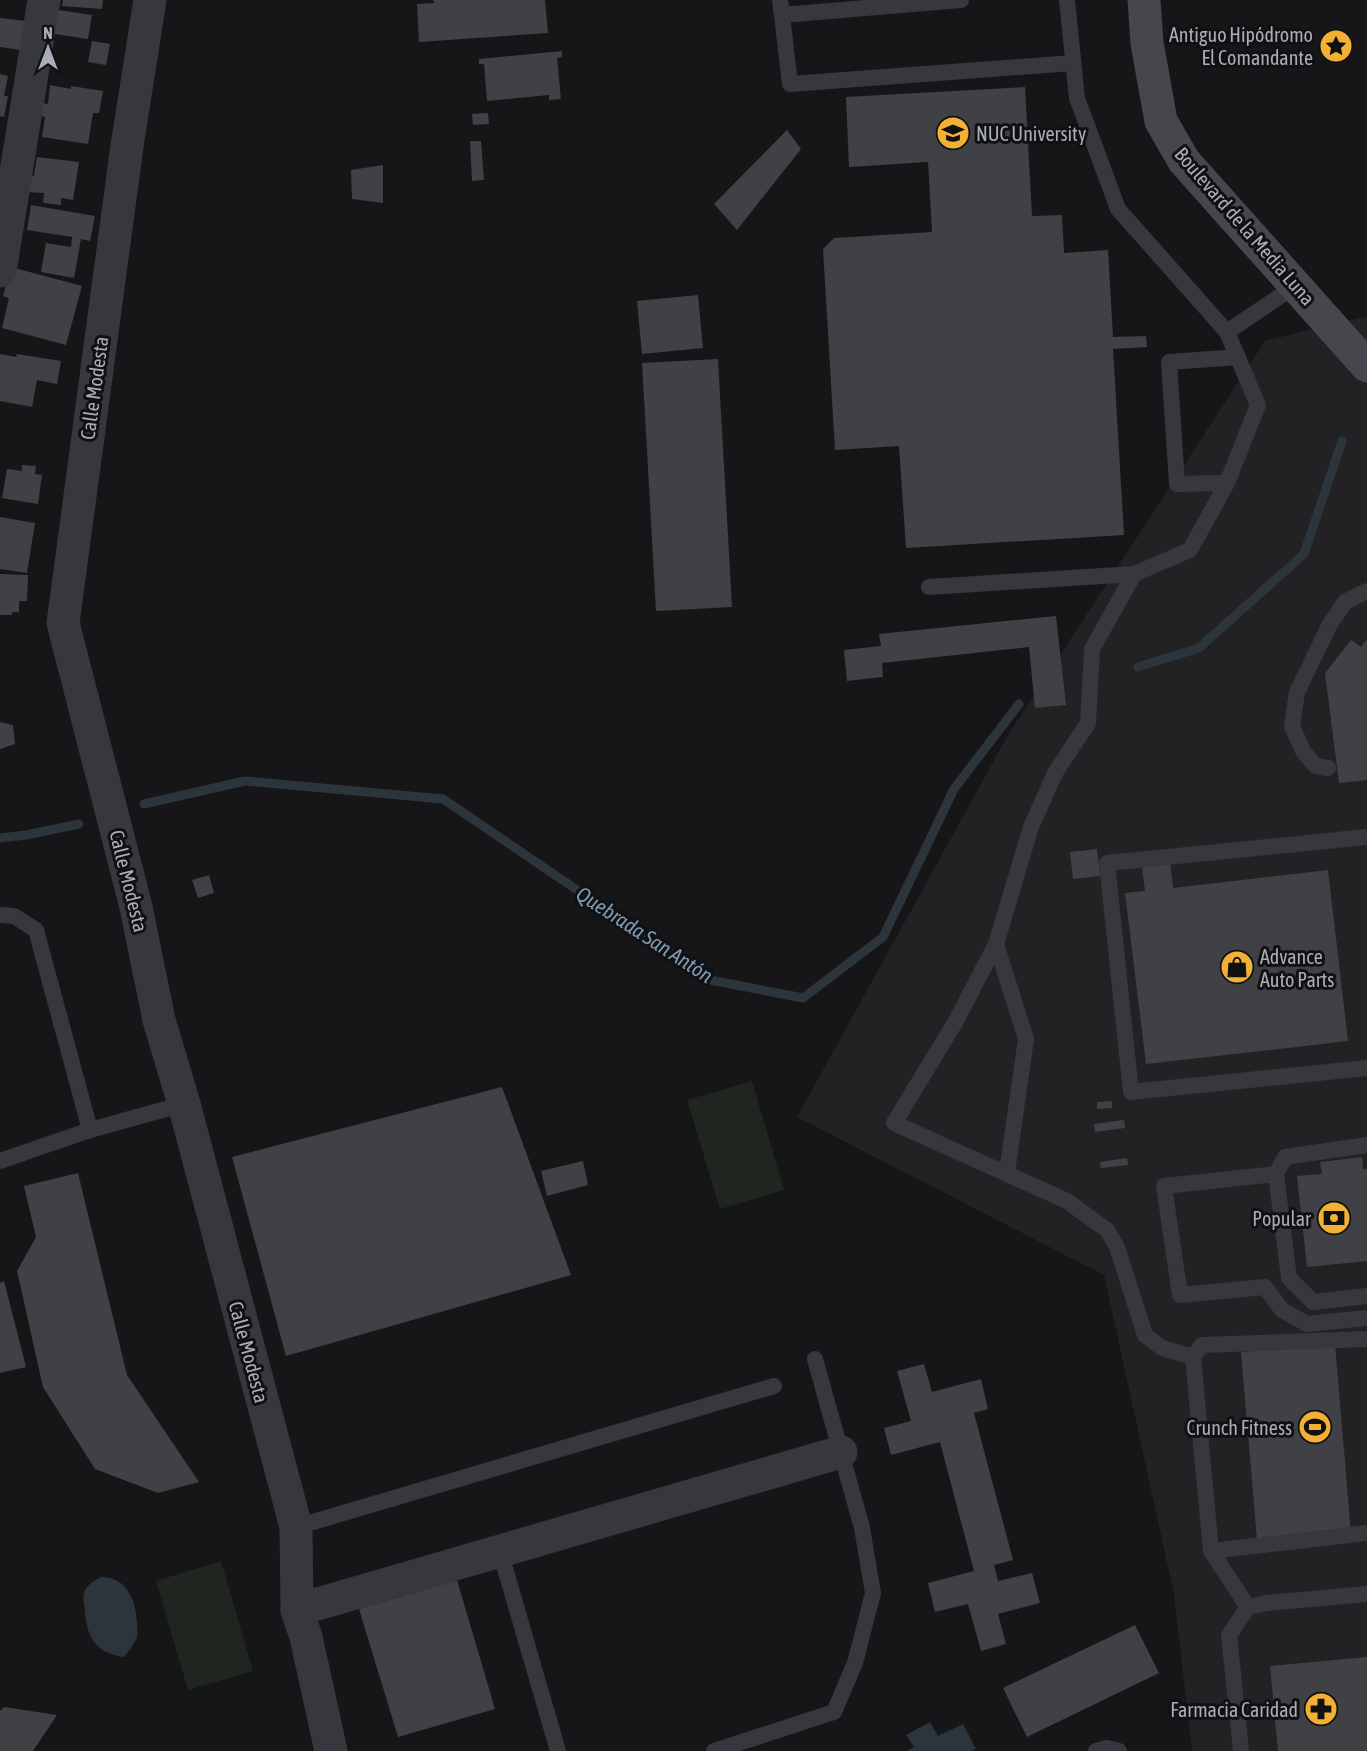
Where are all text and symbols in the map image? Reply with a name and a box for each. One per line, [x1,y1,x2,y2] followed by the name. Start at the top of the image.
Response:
[18,18,78,78] north arrow
[1169,23,1313,69] place label: Antiguo Hipódromo El Comandante
[43,24,53,42] text: N
[1318,28,1354,64] place icon: Antiguo Hipódromo El Comandante
[935,115,971,151] school or university icon: NUC University
[976,122,1086,145] place label: NUC University
[1170,142,1320,310] street label: Boulevard de la Media Luna
[75,335,113,441] street label: Calle Modesta
[105,828,153,934] street label: Calle Modesta
[572,881,718,987] water label: Quebrada San Antón
[1260,945,1334,991] place label: Advance Auto Parts
[1219,949,1255,985] shop icon: Advance Auto Parts
[1316,1200,1352,1236] bank icon: Popular
[1252,1207,1312,1230] place label: Popular
[224,1299,274,1405] street label: Calle Modesta
[1297,1409,1333,1445] sports icon: Crunch Fitness
[1187,1416,1292,1439] place label: Crunch Fitness
[1303,1691,1339,1727] pharmacy icon: Farmacia Caridad
[1170,1698,1298,1721] place label: Farmacia Caridad

